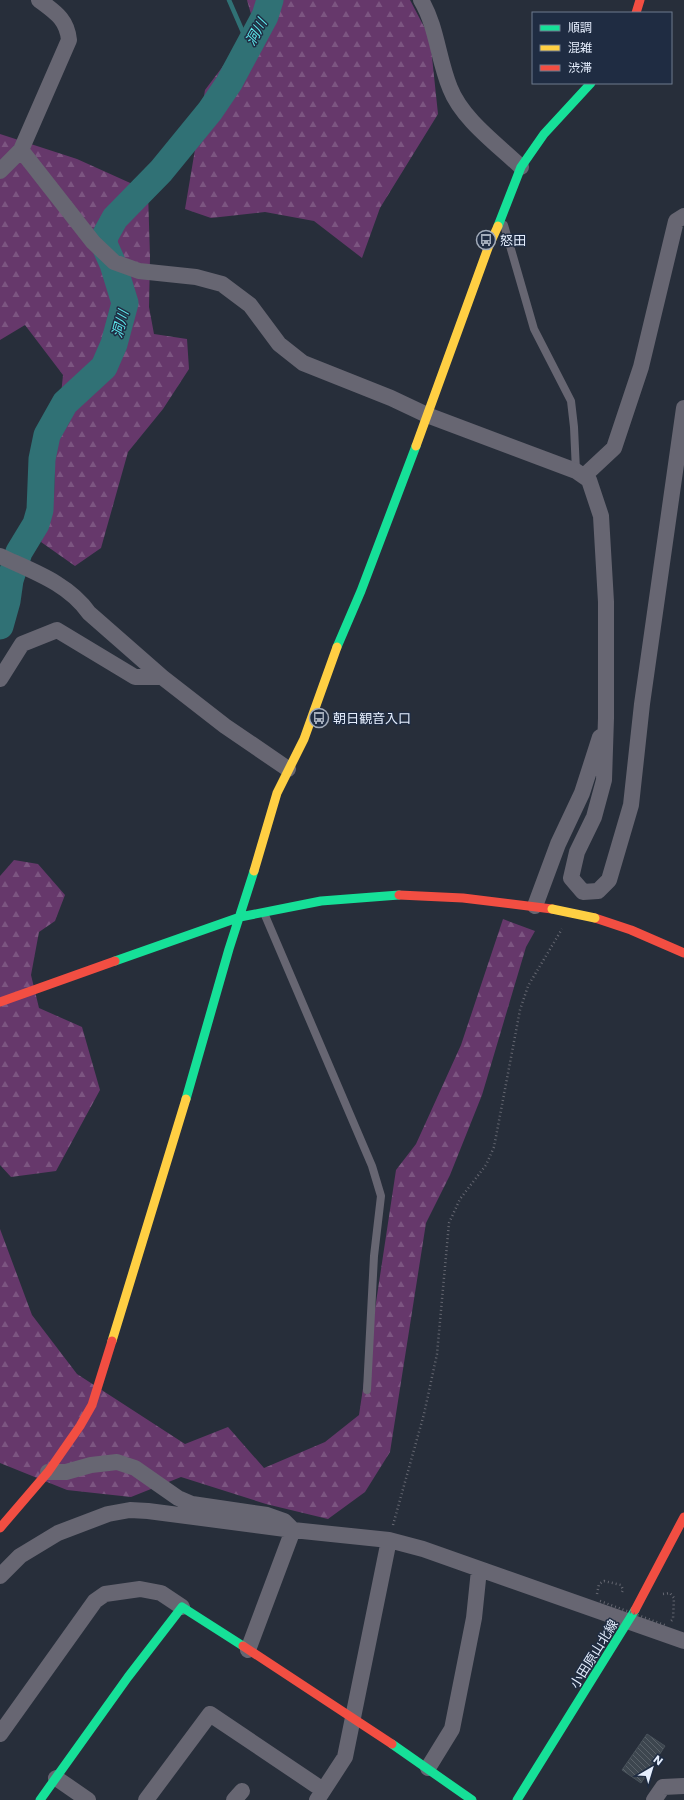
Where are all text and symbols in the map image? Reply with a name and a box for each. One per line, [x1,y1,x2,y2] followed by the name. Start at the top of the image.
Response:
[532,12,672,84] legend
[240,13,273,49] water label: 洞川
[568,19,592,36] text: 順調
[568,39,592,56] text: 混雑
[568,59,592,76] text: 渋滞
[475,229,497,251] bus stop icon: 怒田
[500,231,526,250] place label: 怒田
[107,306,134,340] water label: 洞川
[308,707,330,729] bus stop icon: 朝日観音入口
[333,709,411,728] place label: 朝日観音入口
[565,1616,623,1692] street label: 小田原山北線
[632,1748,672,1788] north arrow
[650,1751,666,1769] text: N

